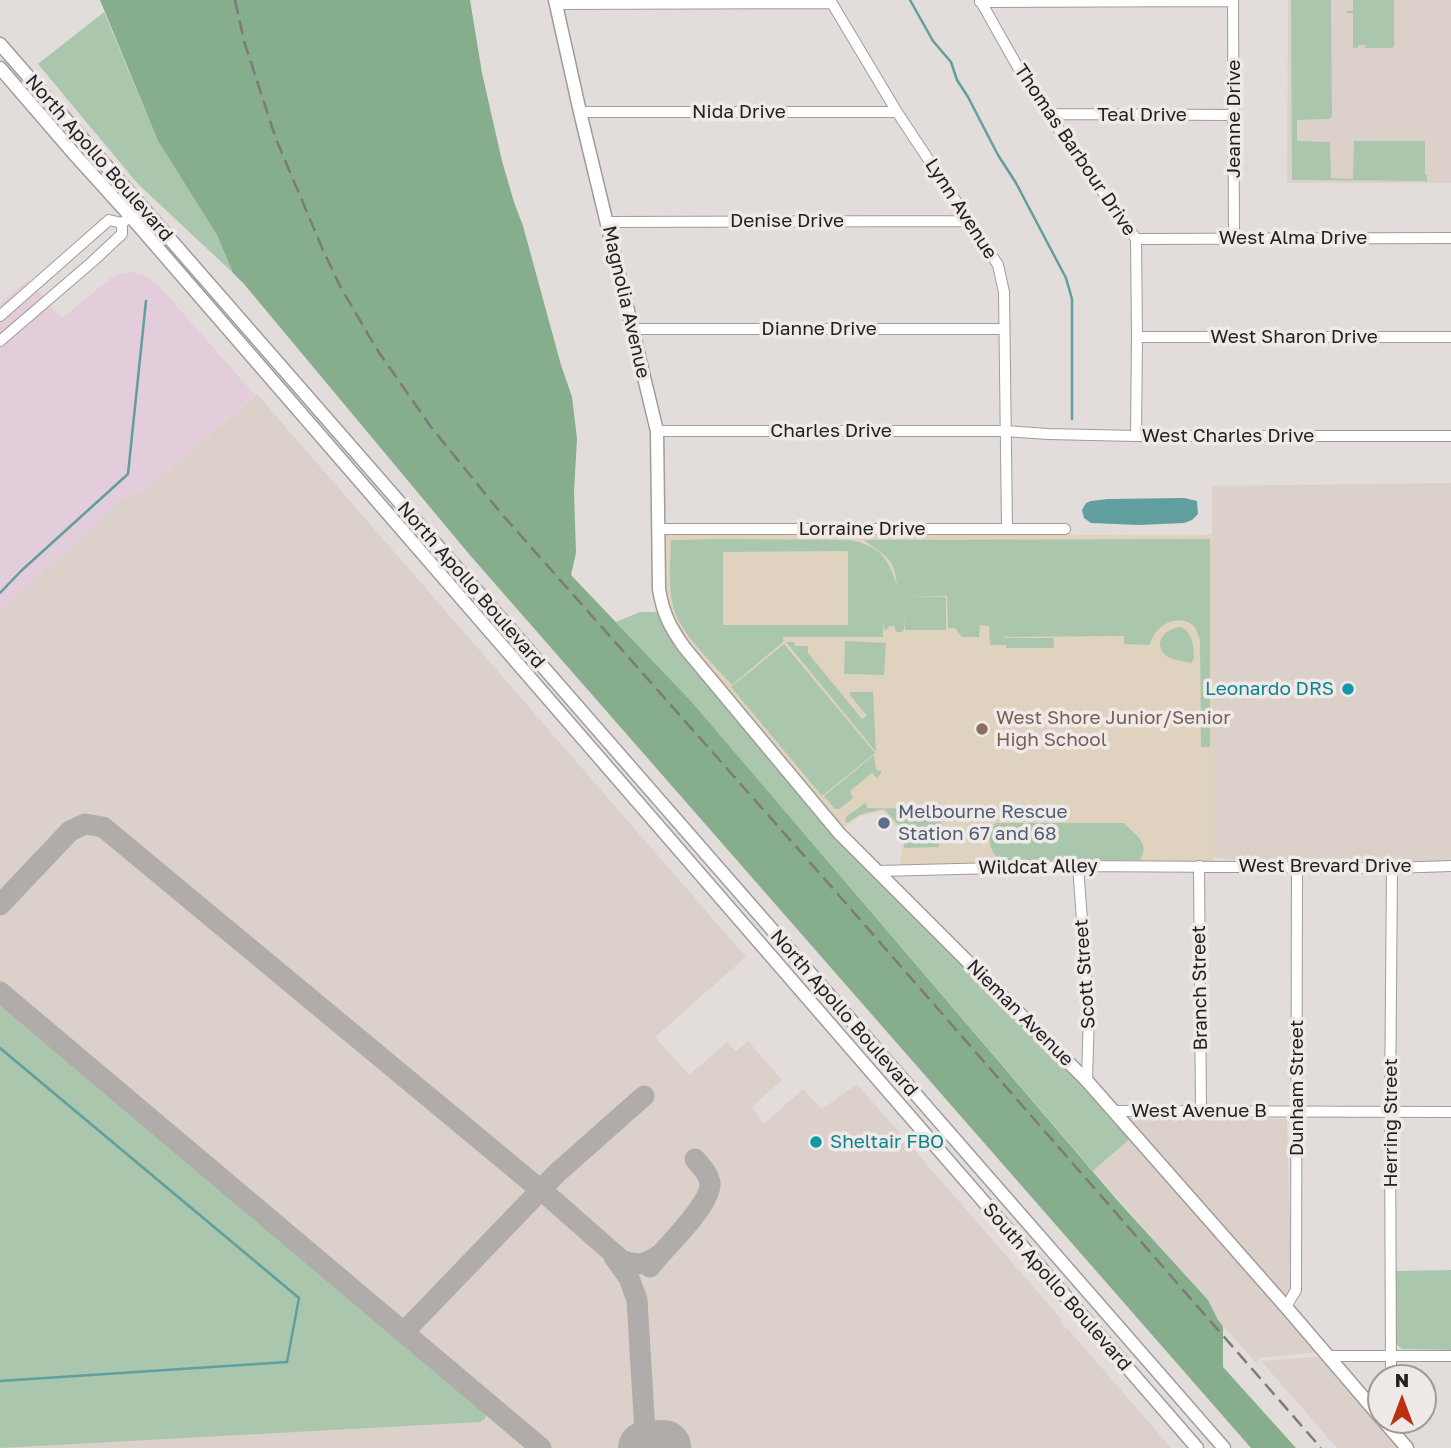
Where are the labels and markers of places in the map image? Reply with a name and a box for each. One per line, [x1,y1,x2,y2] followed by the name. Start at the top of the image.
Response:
[1205,678,1334,700] place label: Leonardo DRS
[1340,681,1356,697] marker: Leonardo DRS
[996,707,1231,751] place label: West Shore Junior/Senior High School
[974,721,990,737] marker: West Shore Junior/Senior High School
[898,801,1068,845] place label: Melbourne Rescue Station 67 and 68
[876,815,892,831] marker: Melbourne Rescue Station 67 and 68
[830,1131,944,1153] place label: Sheltair FBO
[808,1134,824,1150] marker: Sheltair FBO

